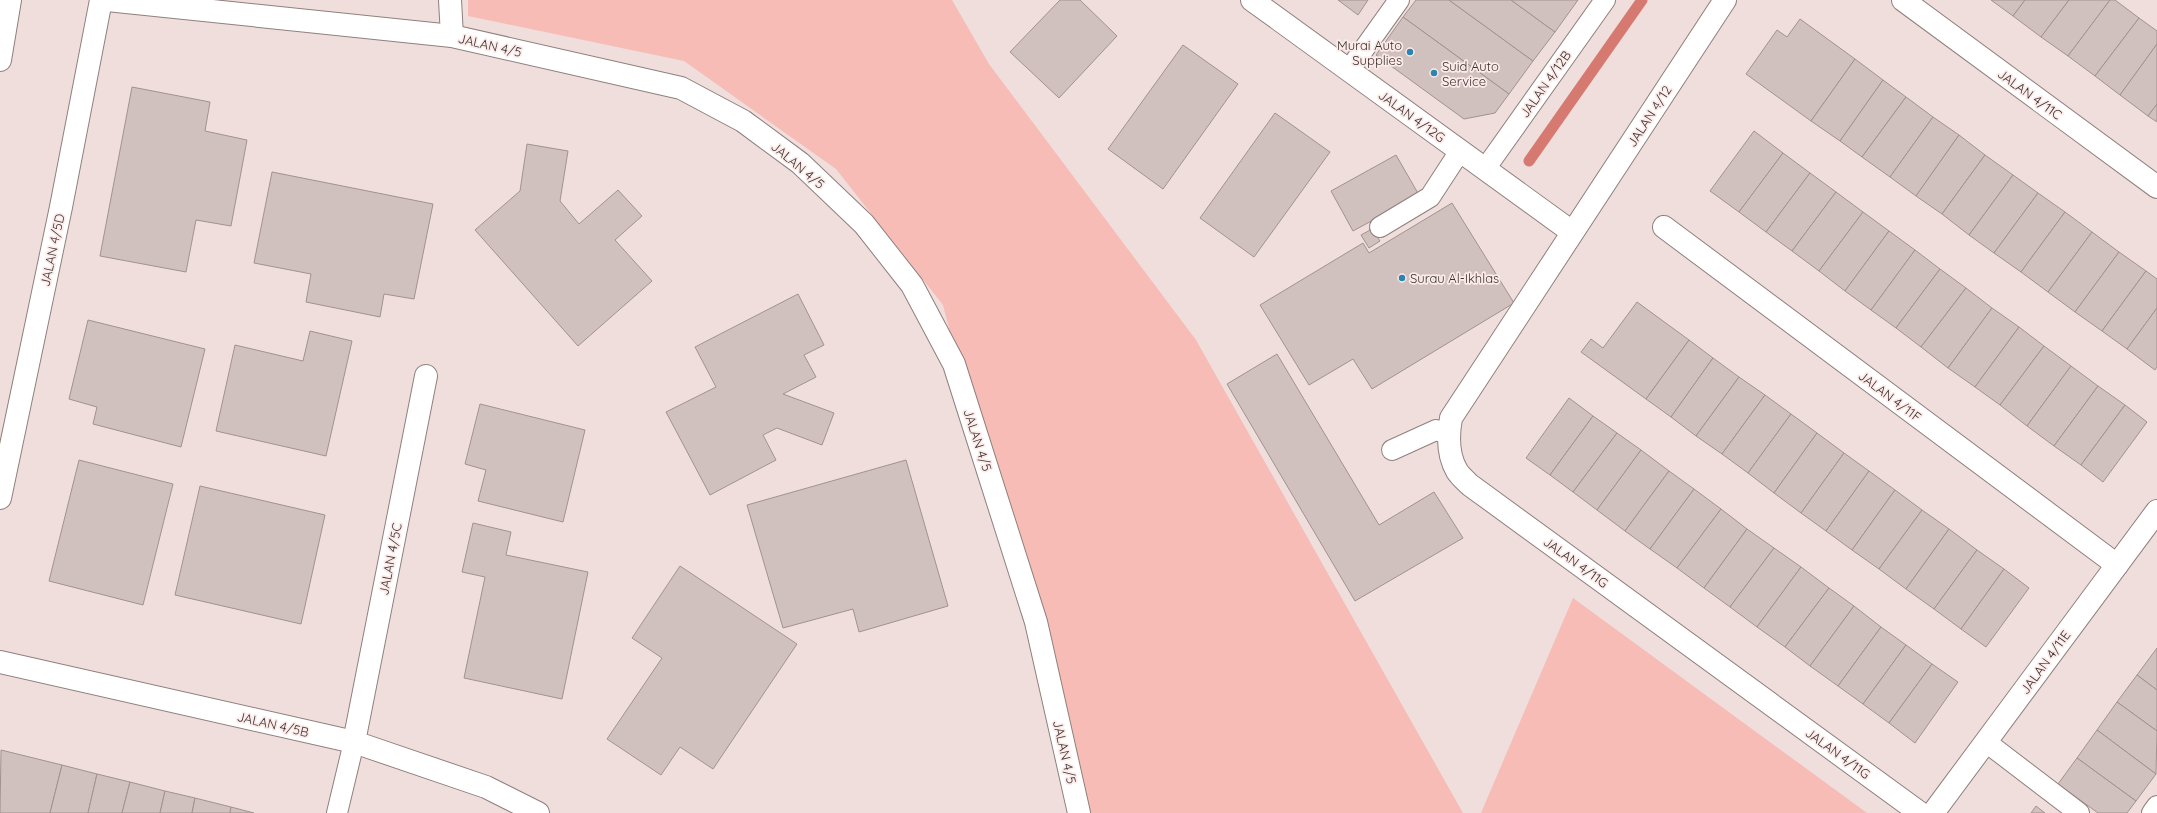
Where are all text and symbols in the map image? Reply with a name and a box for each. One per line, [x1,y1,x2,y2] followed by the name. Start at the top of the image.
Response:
[457,30,523,60] street label: JALAN 4/5
[1337,37,1402,68] place label: Murai Auto Supplies
[1405,47,1415,57] marker: Murai Auto Supplies
[1516,47,1574,121] street label: JALAN 4/12B
[1442,58,1499,89] place label: Suid Auto Service
[1995,65,2066,123] street label: JALAN 4/11C
[1429,68,1439,78] marker: Suid Auto Service
[1623,82,1675,150] street label: JALAN 4/12
[1375,86,1449,146] street label: JALAN 4/12G
[768,138,828,192] street label: JALAN 4/5
[36,212,68,288] street label: JALAN 4/5D
[1410,270,1499,286] place label: Surau Al-Ikhlas
[1397,273,1407,283] marker: Surau Al-Ikhlas
[1855,367,1925,425] street label: JALAN 4/11F
[960,407,996,473] street label: JALAN 4/5
[375,521,405,596] street label: JALAN 4/5C
[1540,533,1612,591] street label: JALAN 4/11G
[2017,627,2073,697] street label: JALAN 4/11E
[236,708,310,740] street label: JALAN 4/5B
[1050,719,1080,785] street label: JALAN 4/5
[1802,724,1874,782] street label: JALAN 4/11G

